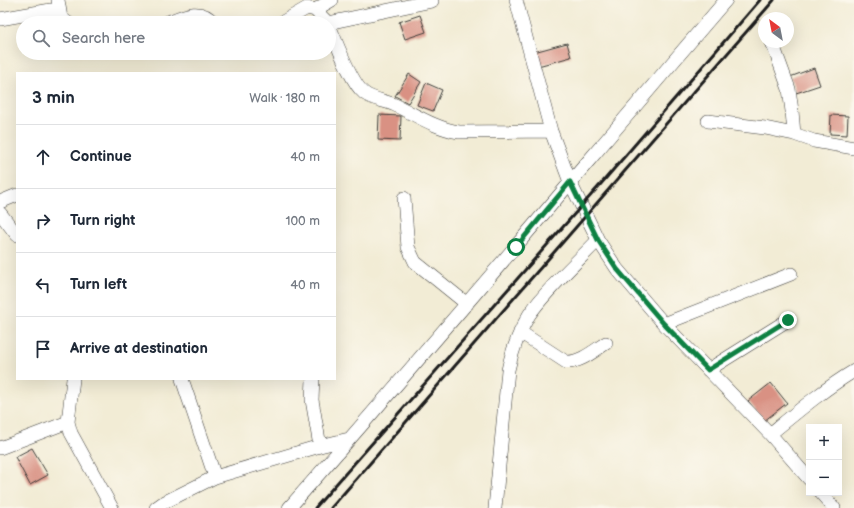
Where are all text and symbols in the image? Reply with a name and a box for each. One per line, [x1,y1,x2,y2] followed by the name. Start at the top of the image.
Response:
[758,12,794,48] north arrow
[16,16,336,60] search box
[30,27,52,49] icon: search
[62,29,145,48] text: Search here
[32,88,75,108] text: 3 min
[249,90,320,106] text: Walk · 180 m
[32,146,54,168] icon: ahead
[70,147,132,166] text: Continue
[290,149,320,165] text: 40 m
[32,210,54,232] icon: right
[70,211,135,230] text: Turn right
[285,213,320,229] text: 100 m
[507,238,525,256] route start
[32,274,54,296] icon: left
[70,275,127,294] text: Turn left
[290,277,320,293] text: 40 m
[779,311,797,329] route end
[32,338,54,360] icon: arrive
[70,339,208,358] text: Arrive at destination
[806,424,842,496] map controls
[806,424,842,460] button: +
[806,460,842,496] button: −

